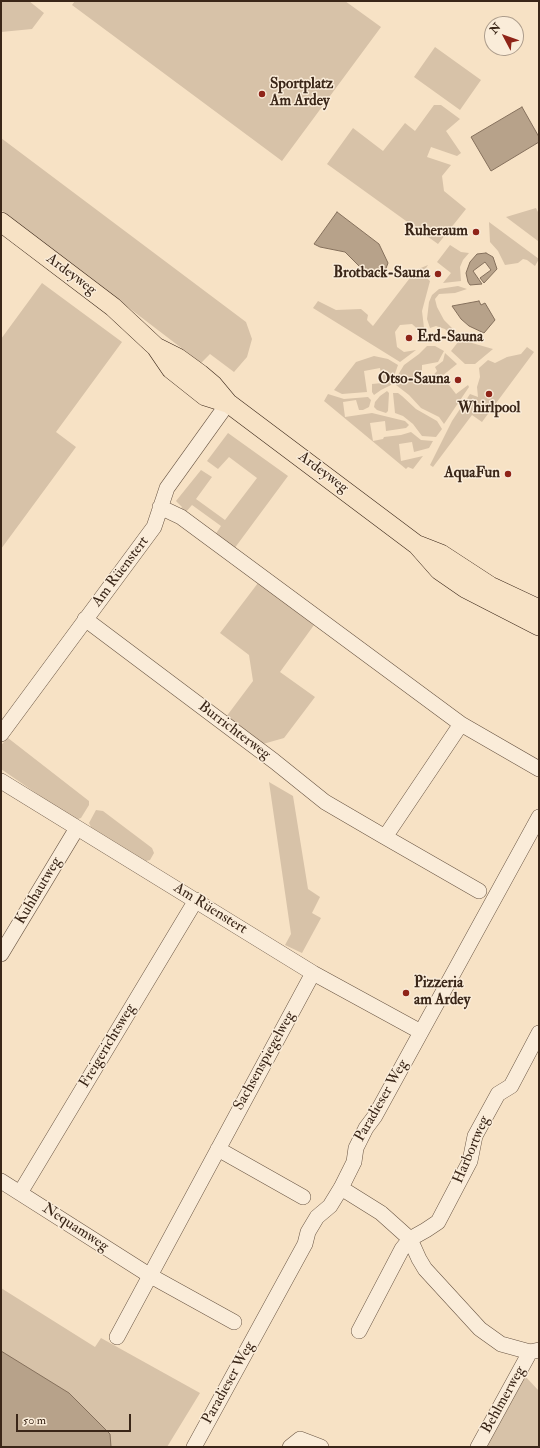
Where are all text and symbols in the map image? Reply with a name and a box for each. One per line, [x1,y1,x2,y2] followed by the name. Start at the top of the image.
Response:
[484,16,524,56] north arrow
[487,20,503,36] text: N
[270,76,333,111] place label: Sportplatz Am Ardey
[257,89,267,99] marker: Sportplatz Am Ardey
[404,223,468,241] place label: Ruheraum
[471,227,481,237] marker: Ruheraum
[42,250,100,300] street label: Ardeyweg
[333,265,430,283] place label: Brotback-Sauna
[433,269,443,279] marker: Brotback-Sauna
[417,329,483,347] place label: Erd-Sauna
[404,333,414,343] marker: Erd-Sauna
[378,371,450,389] place label: Otso-Sauna
[453,375,463,385] marker: Otso-Sauna
[484,389,494,399] marker: Whirlpool
[458,400,520,418] place label: Whirlpool
[294,448,352,498] street label: Ardeyweg
[444,465,500,483] place label: AquaFun
[503,469,513,479] marker: AquaFun
[89,533,153,611] street label: Am Rüenstert
[194,698,274,764] street label: Burrichterweg
[12,854,66,928] street label: Kuhhautweg
[170,879,250,939] street label: Am Rüenstert
[414,975,470,1010] place label: Pizzeria am Ardey
[401,988,411,998] marker: Pizzeria am Ardey
[76,1001,140,1091] street label: Freigerichtsweg
[230,1008,300,1114] street label: Sachsenspiegelweg
[351,1057,413,1145] street label: Paradieser Weg
[450,1113,494,1187] street label: Harbortweg
[38,1200,112,1256] street label: Nequamweg
[199,1339,259,1427] street label: Paradieser Weg
[478,1363,530,1437] street label: Behlmerweg
[18,1406,133,1432] scale bar
[23,1413,46,1428] text: 50 m

